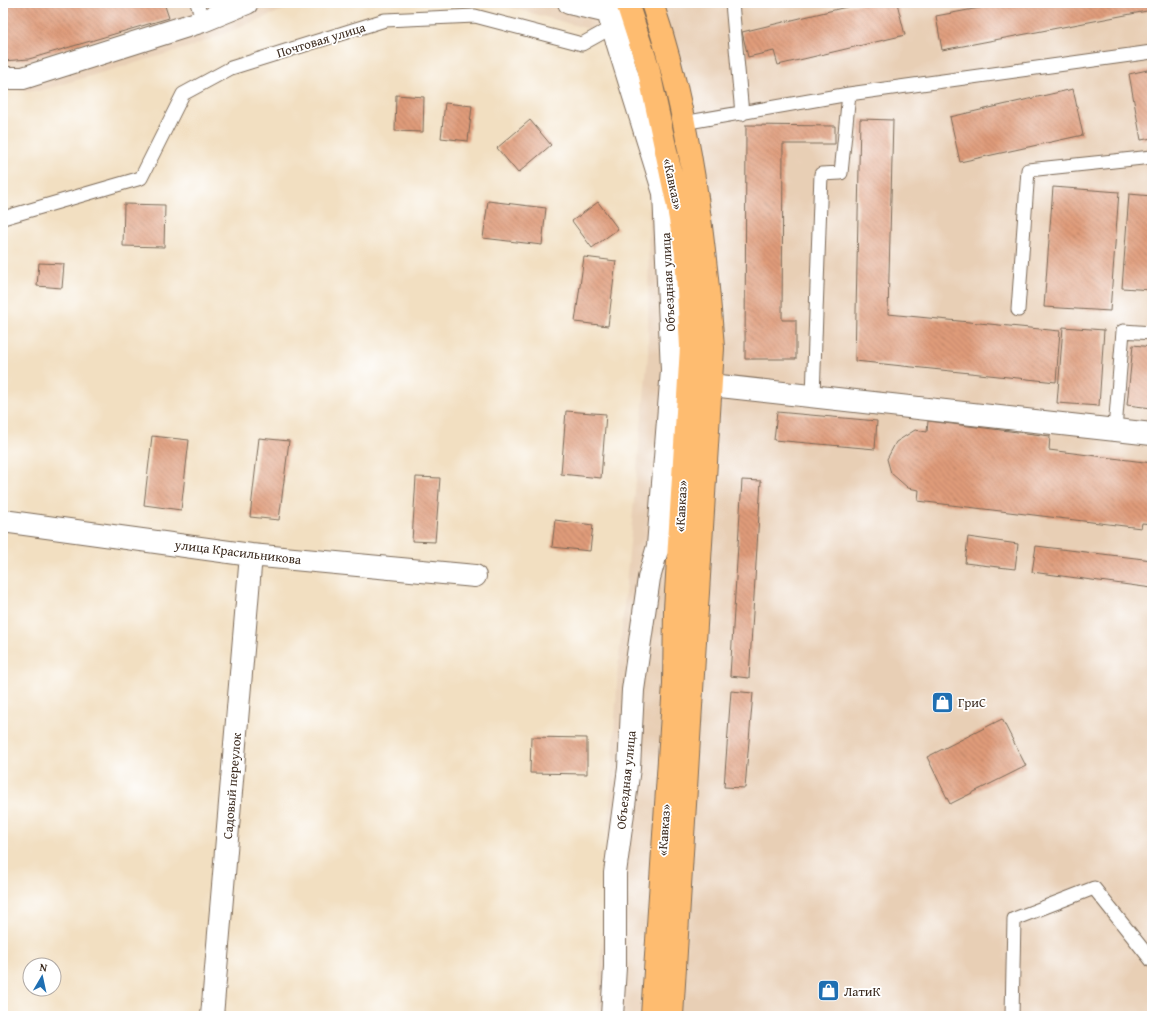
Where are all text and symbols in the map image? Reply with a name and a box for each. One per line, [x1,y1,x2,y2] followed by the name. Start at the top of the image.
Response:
[274,17,369,63] street label: Почтовая улица
[658,157,688,211] street label: «Кавказ»
[656,231,680,332] street label: Объездная улица
[670,480,692,532] street label: «Кавказ»
[173,535,303,569] street label: улица Красильникова
[929,689,955,715] shop icon: ГриС
[958,693,986,712] place label: ГриС
[611,729,641,830] street label: Объездная улица
[218,732,246,840] street label: Садовый переулок
[653,803,675,857] street label: «Кавказ»
[22,957,62,997] north arrow
[39,959,49,976] text: N
[815,978,841,1004] shop icon: ЛатиК
[844,982,880,1001] place label: ЛатиК

